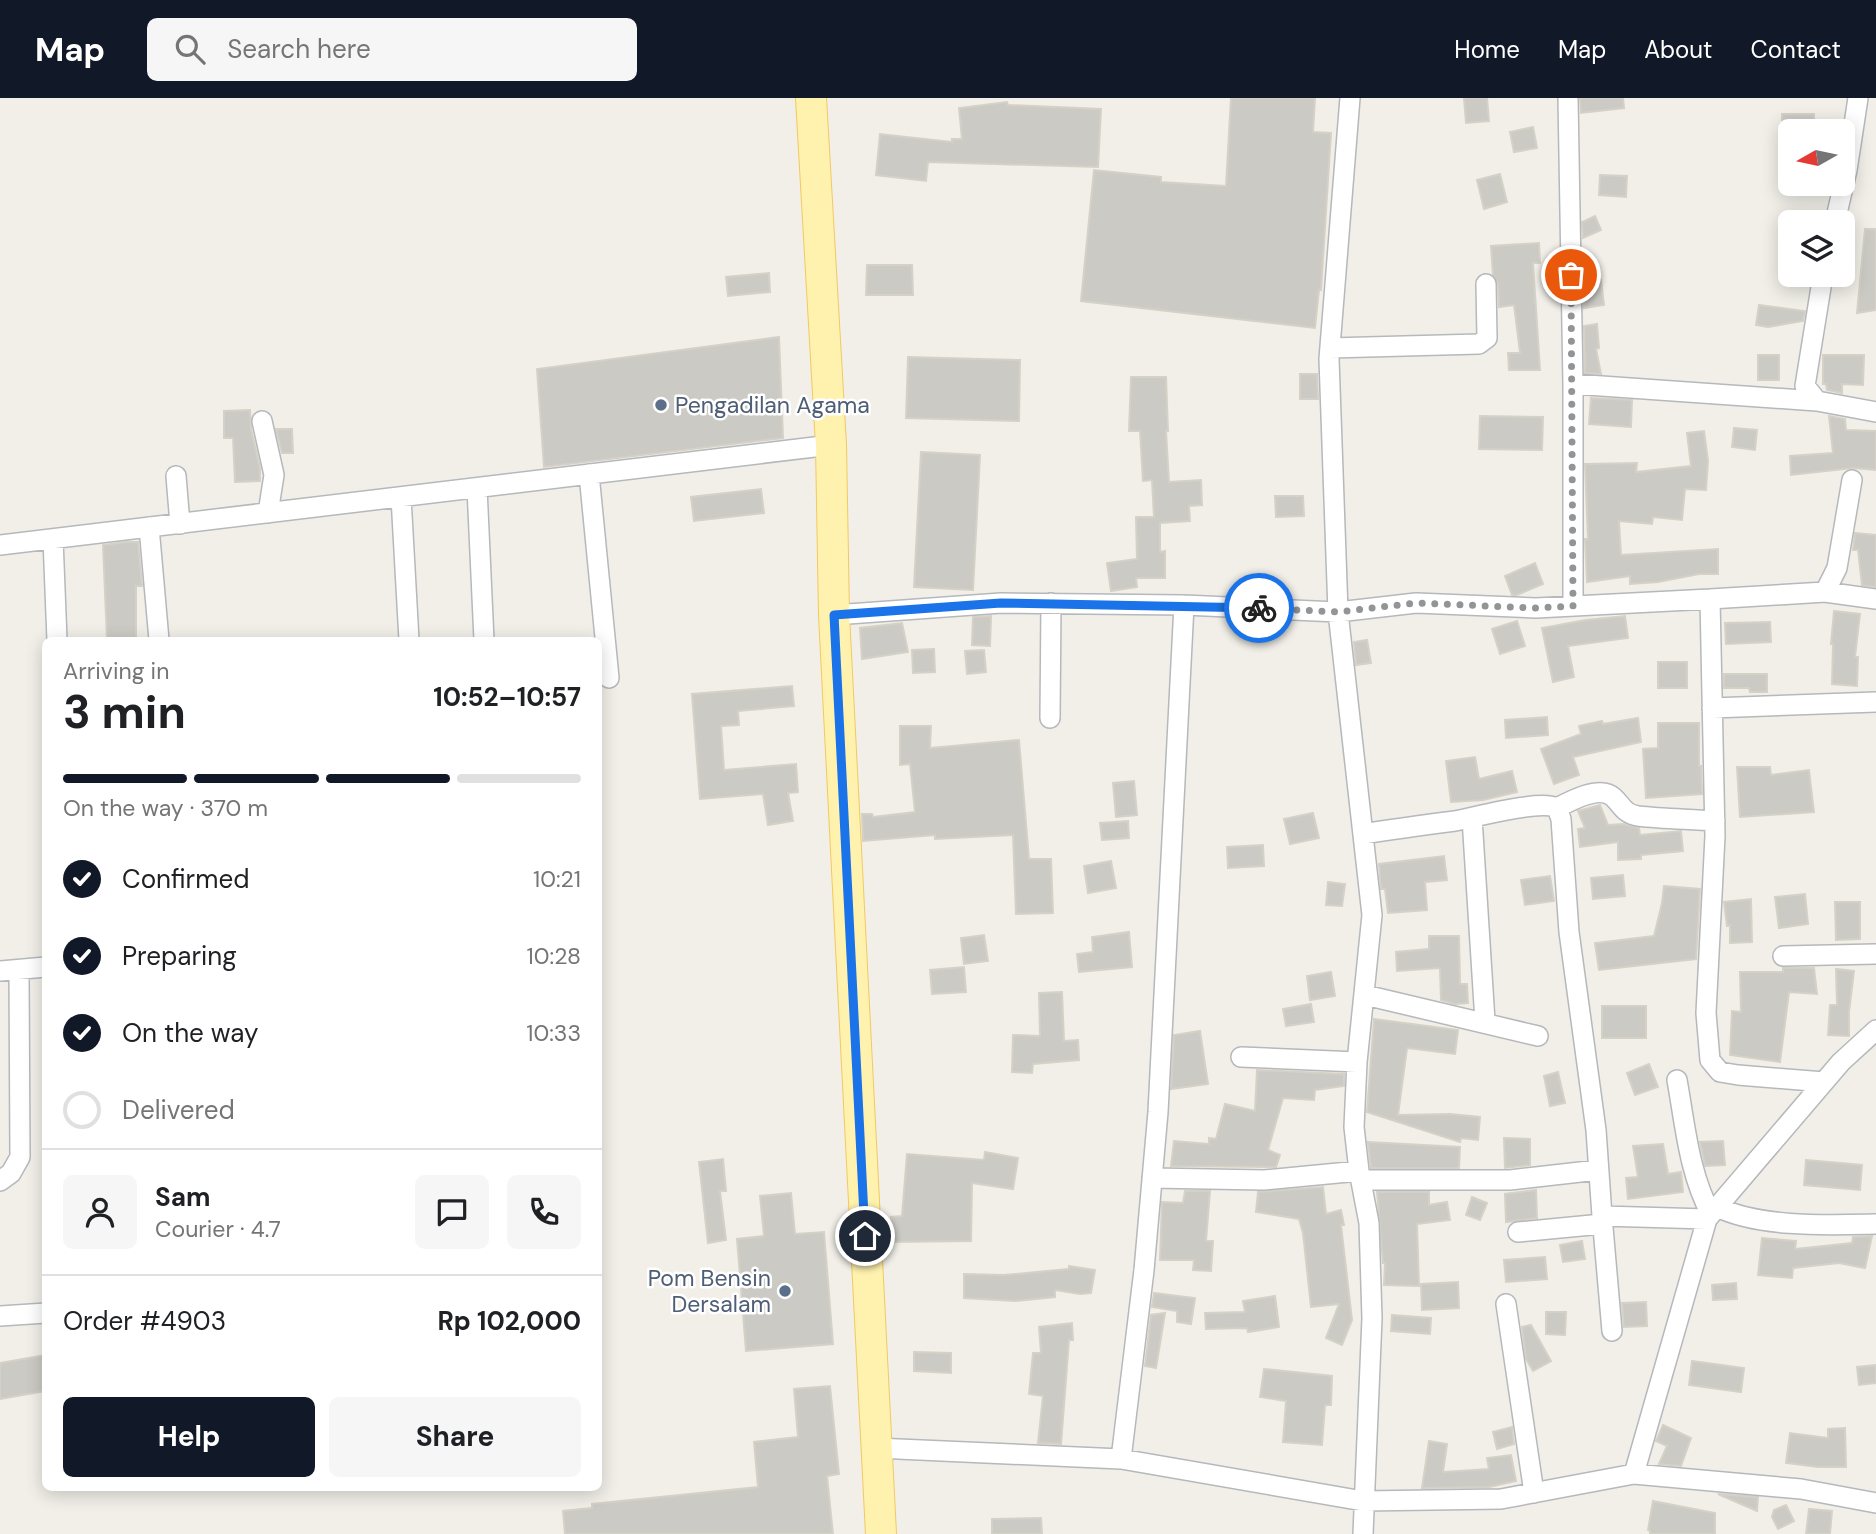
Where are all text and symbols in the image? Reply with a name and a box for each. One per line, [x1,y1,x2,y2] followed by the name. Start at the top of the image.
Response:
[147,18,637,81] search box
[35,28,105,71] text: Map
[171,30,209,68] icon: search
[227,32,371,66] text: Search here
[1454,34,1520,65] text: Home
[1558,34,1606,65] text: Map
[1644,34,1713,65] text: About
[1751,34,1841,65] text: Contact
[1778,119,1855,196] north arrow
[1778,119,1855,287] map controls
[1778,210,1855,287] button: layers
[1541,245,1601,305] pin
[1552,256,1590,294] icon: bag
[675,390,870,420] place label: Pengadilan Agama
[653,397,669,413] marker: Pengadilan Agama
[1224,573,1294,643] courier
[1240,589,1278,627] icon: bike
[63,656,169,686] text: Arriving in
[433,680,581,714] text: 10:52–10:57
[63,682,186,742] text: 3 min
[63,793,268,823] text: On the way · 370 m
[63,860,101,898] icon: check
[122,862,249,896] text: Confirmed
[533,864,581,894] text: 10:21
[63,937,101,975] icon: check
[122,939,237,973] text: Preparing
[527,941,581,971] text: 10:28
[63,1014,101,1052] icon: check
[122,1016,258,1050] text: On the way
[526,1018,581,1048] text: 10:33
[122,1093,235,1127] text: Delivered
[63,1175,137,1249] button: person
[415,1175,489,1249] button: chat
[507,1175,581,1249] button: phone
[155,1180,210,1214] text: Sam
[835,1206,895,1266] pin
[155,1214,281,1244] text: Courier · 4.7
[846,1217,884,1255] icon: home
[648,1263,771,1319] place label: Pom Bensin Dersalam
[777,1283,793,1299] marker: Pom Bensin Dersalam
[63,1304,226,1338] text: Order #4903
[437,1304,581,1338] text: Rp 102,000
[63,1397,315,1477] button: Help
[329,1397,581,1477] button: Share

